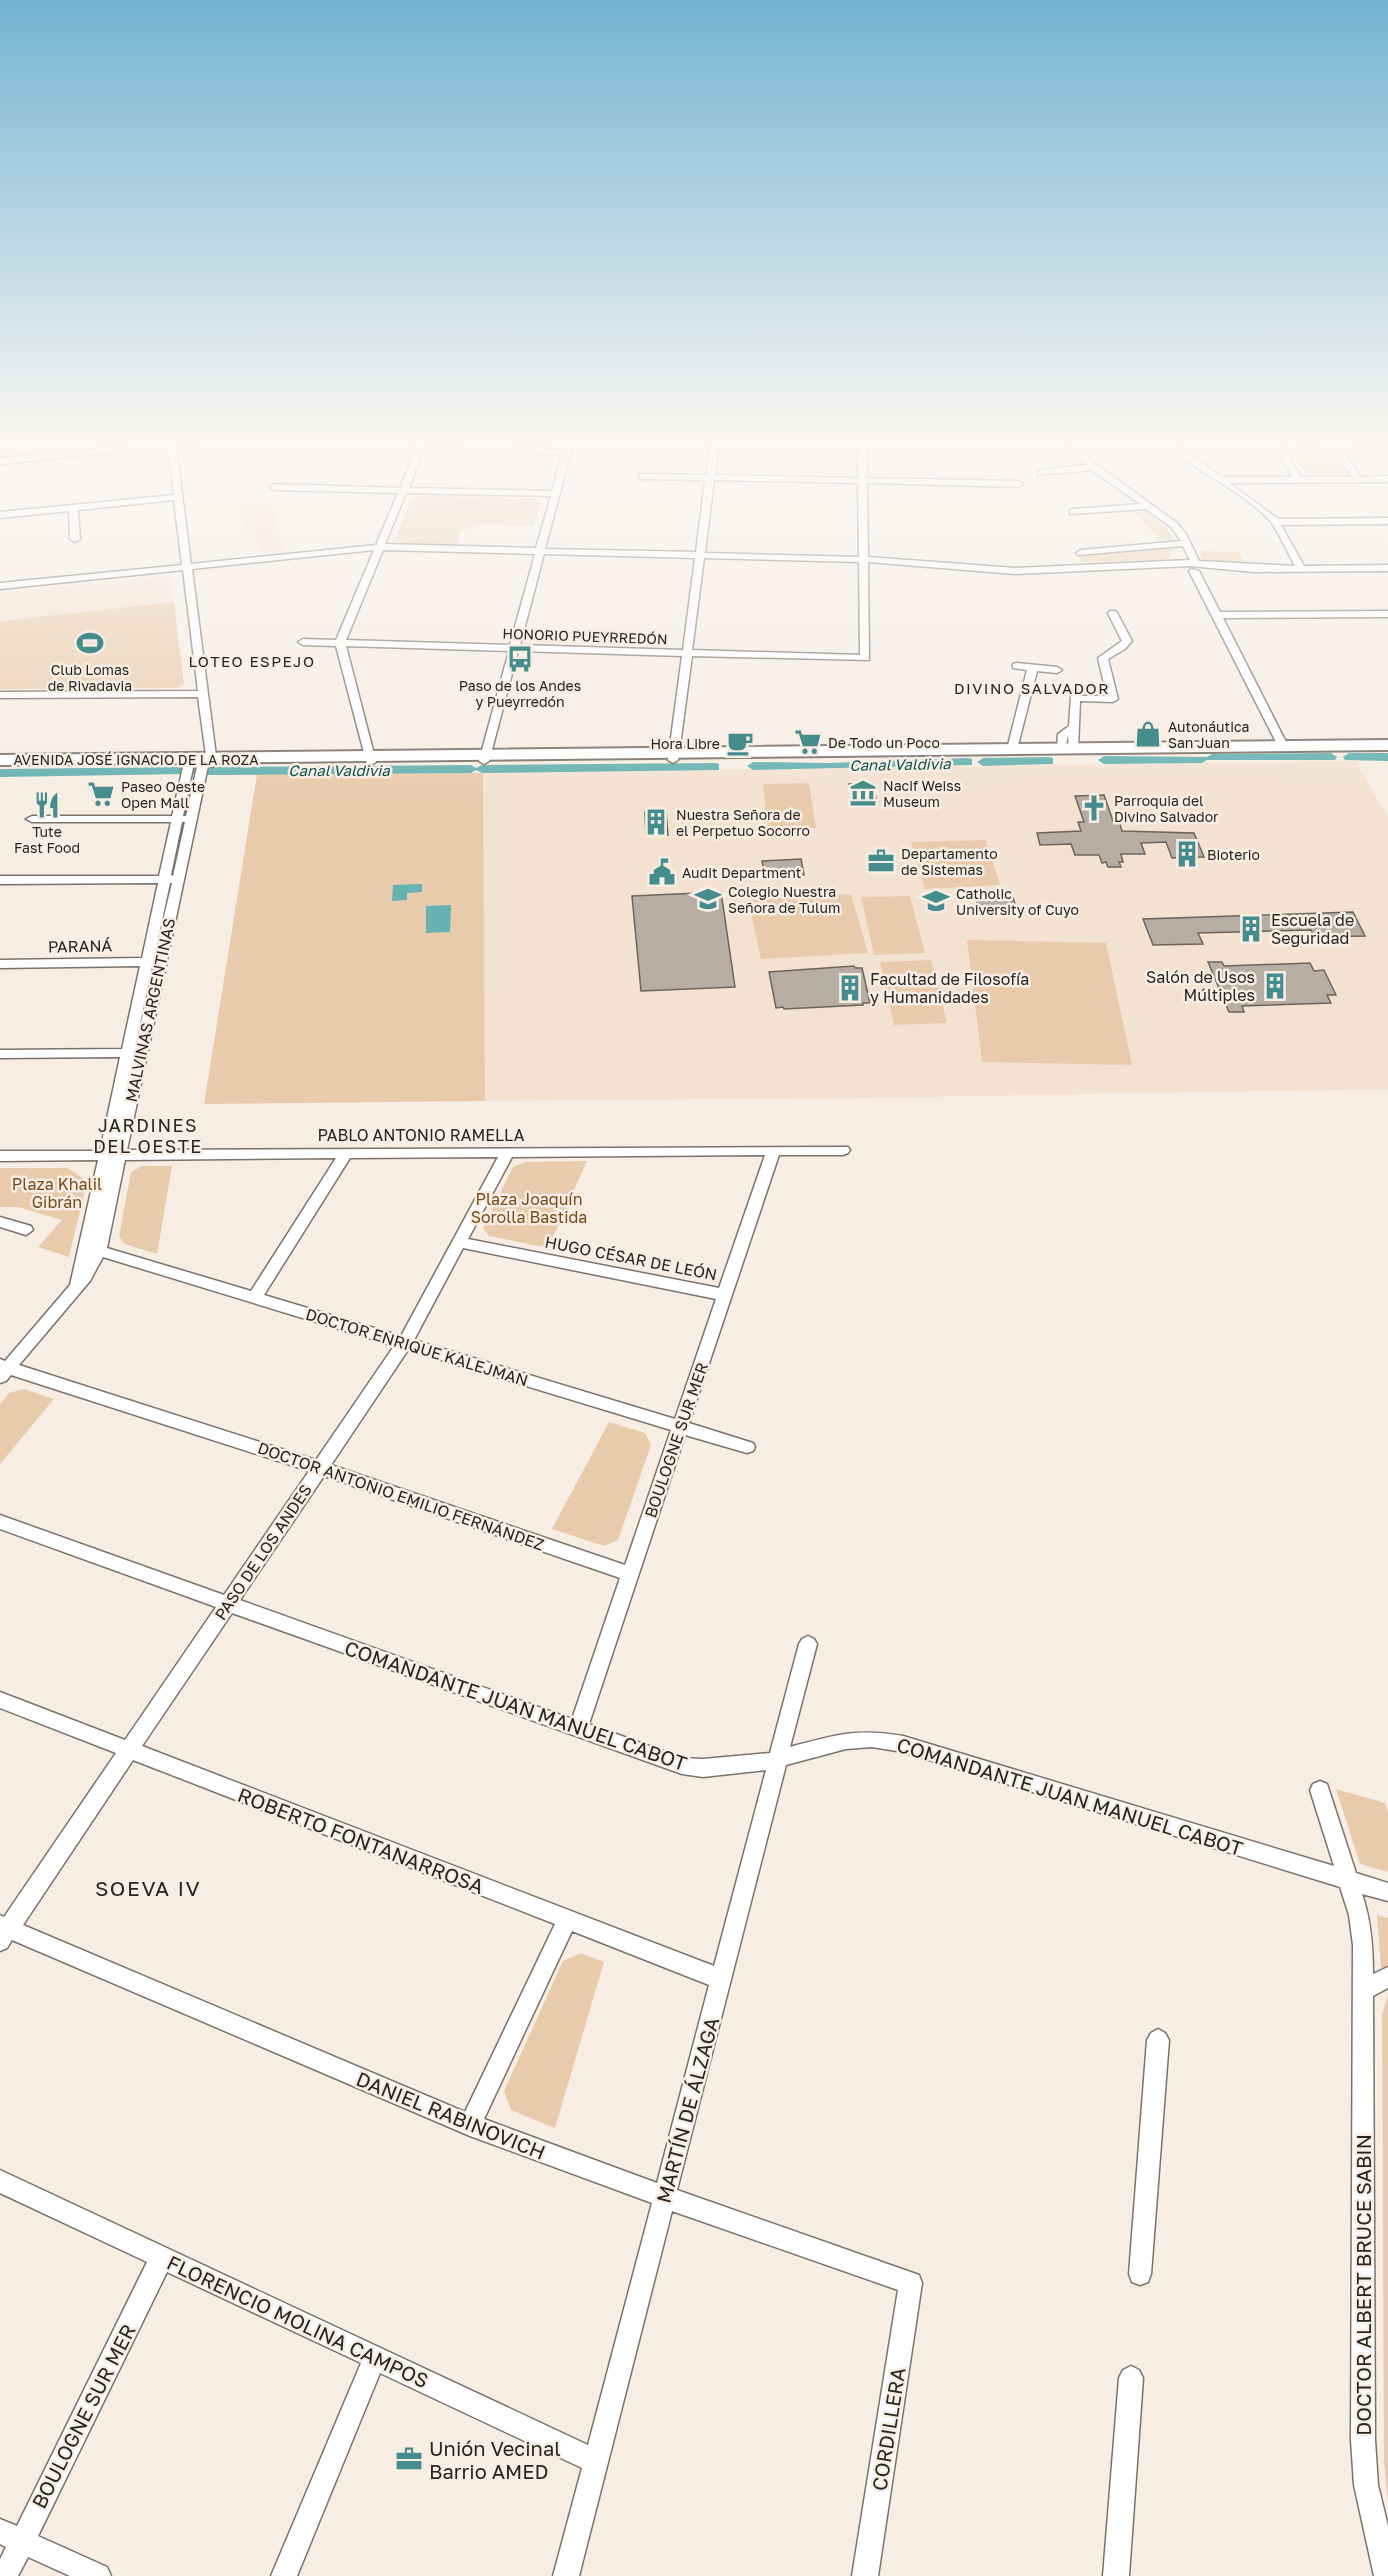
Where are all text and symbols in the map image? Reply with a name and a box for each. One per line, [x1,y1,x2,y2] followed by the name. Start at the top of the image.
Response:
[502,625,668,647] street label: HONORIO PUEYRREDÓN
[75,628,105,658] sports icon: Club Lomas de Rivadavia
[505,644,535,674] bus stop icon: Paso de los Andes y Pueyrredón
[188,652,316,670] district label: LOTEO ESPEJO
[48,661,132,694] place label: Club Lomas de Rivadavia
[459,677,581,710] place label: Paso de los Andes y Pueyrredón
[954,679,1110,697] district label: DIVINO SALVADOR
[1168,718,1249,751] place label: Autonáutica San Juan
[1133,719,1163,749] shop icon: Autonáutica San Juan
[793,727,823,757] supermarket icon: De Todo un Poco
[725,728,755,758] cafe icon: Hora Libre
[828,734,940,751] place label: De Todo un Poco
[650,735,720,752] place label: Hora Libre
[13,751,259,768] street label: AVENIDA JOSÉ IGNACIO DE LA ROZA
[849,754,951,774] water label: Canal Valdivia
[288,761,390,779] water label: Canal Valdivia
[883,777,961,810] place label: Nacif Weiss Museum
[121,778,205,811] place label: Paseo Oeste Open Mall
[848,778,878,808] museum icon: Nacif Weiss Museum
[86,779,116,809] supermarket icon: Paseo Oeste Open Mall
[32,790,62,820] restaurant icon: Tute Fast Food
[1114,792,1219,825] place label: Parroquia del Divino Salvador
[1079,793,1109,823] church icon: Parroquia del Divino Salvador
[676,806,810,839] place label: Nuestra Señora de el Perpetuo Socorro
[641,807,671,837] building icon: Nuestra Señora de el Perpetuo Socorro
[14,823,80,856] place label: Tute Fast Food
[1172,839,1202,869] building icon: Bioterio
[901,845,998,878] place label: Departamento de Sistemas
[866,846,896,876] office icon: Departamento de Sistemas
[1207,846,1260,863] place label: Bioterio
[647,857,677,887] public building icon: Audit Department
[682,864,801,881] place label: Audit Department
[728,883,840,916] place label: Colegio Nuestra Señora de Tulum
[693,884,723,914] school or university icon: Colegio Nuestra Señora de Tulum
[956,885,1079,918] place label: Catholic University of Cuyo
[921,886,951,916] school or university icon: Catholic University of Cuyo
[1271,910,1354,948] place label: Escuela de Seguridad
[1236,914,1266,944] building icon: Escuela de Seguridad
[121,916,179,1104] street label: MALVINAS ARGENTINAS
[48,935,113,957] street label: PARANÁ
[1146,967,1255,1005] place label: Salón de Usos Múltiples
[870,969,1029,1007] place label: Facultad de Filosofía y Humanidades
[1260,971,1290,1001] building icon: Salón de Usos Múltiples
[835,973,865,1003] building icon: Facultad de Filosofía y Humanidades
[93,1114,203,1157] district label: JARDINES DEL OESTE
[318,1125,525,1145] street label: PABLO ANTONIO RAMELLA
[12,1174,102,1212] park label: Plaza Khalil Gibrán
[471,1189,587,1227] park label: Plaza Joaquín Sorolla Bastida
[543,1231,719,1285] street label: HUGO CÉSAR DE LEÓN
[303,1304,531,1390] street label: DOCTOR ENRIQUE KALEJMAN
[640,1360,712,1520] street label: BOULOGNE SUR MER
[255,1437,547,1555] street label: DOCTOR ANTONIO EMILIO FERNÁNDEZ
[210,1480,316,1624] street label: PASO DE LOS ANDES
[342,1635,690,1775] street label: COMANDANTE JUAN MANUEL CABOT
[894,1732,1246,1860] street label: COMANDANTE JUAN MANUEL CABOT
[234,1782,488,1898] street label: ROBERTO FONTANARROSA
[95,1875,201,1901] district label: SOEVA IV
[651,2014,723,2206] street label: MARTÍN DE ÁLZAGA
[353,2066,549,2164] street label: DANIEL RABINOVICH
[1351,2134,1375,2436] street label: DOCTOR ALBERT BRUCE SABIN
[163,2250,433,2392] street label: FLORENCIO MOLINA CAMPOS
[26,2320,140,2512] street label: BOULOGNE SUR MER
[866,2366,910,2492] street label: CORDILLERA
[429,2436,561,2483] place label: Unión Vecinal Barrio AMED
[394,2444,424,2474] office icon: Unión Vecinal Barrio AMED

